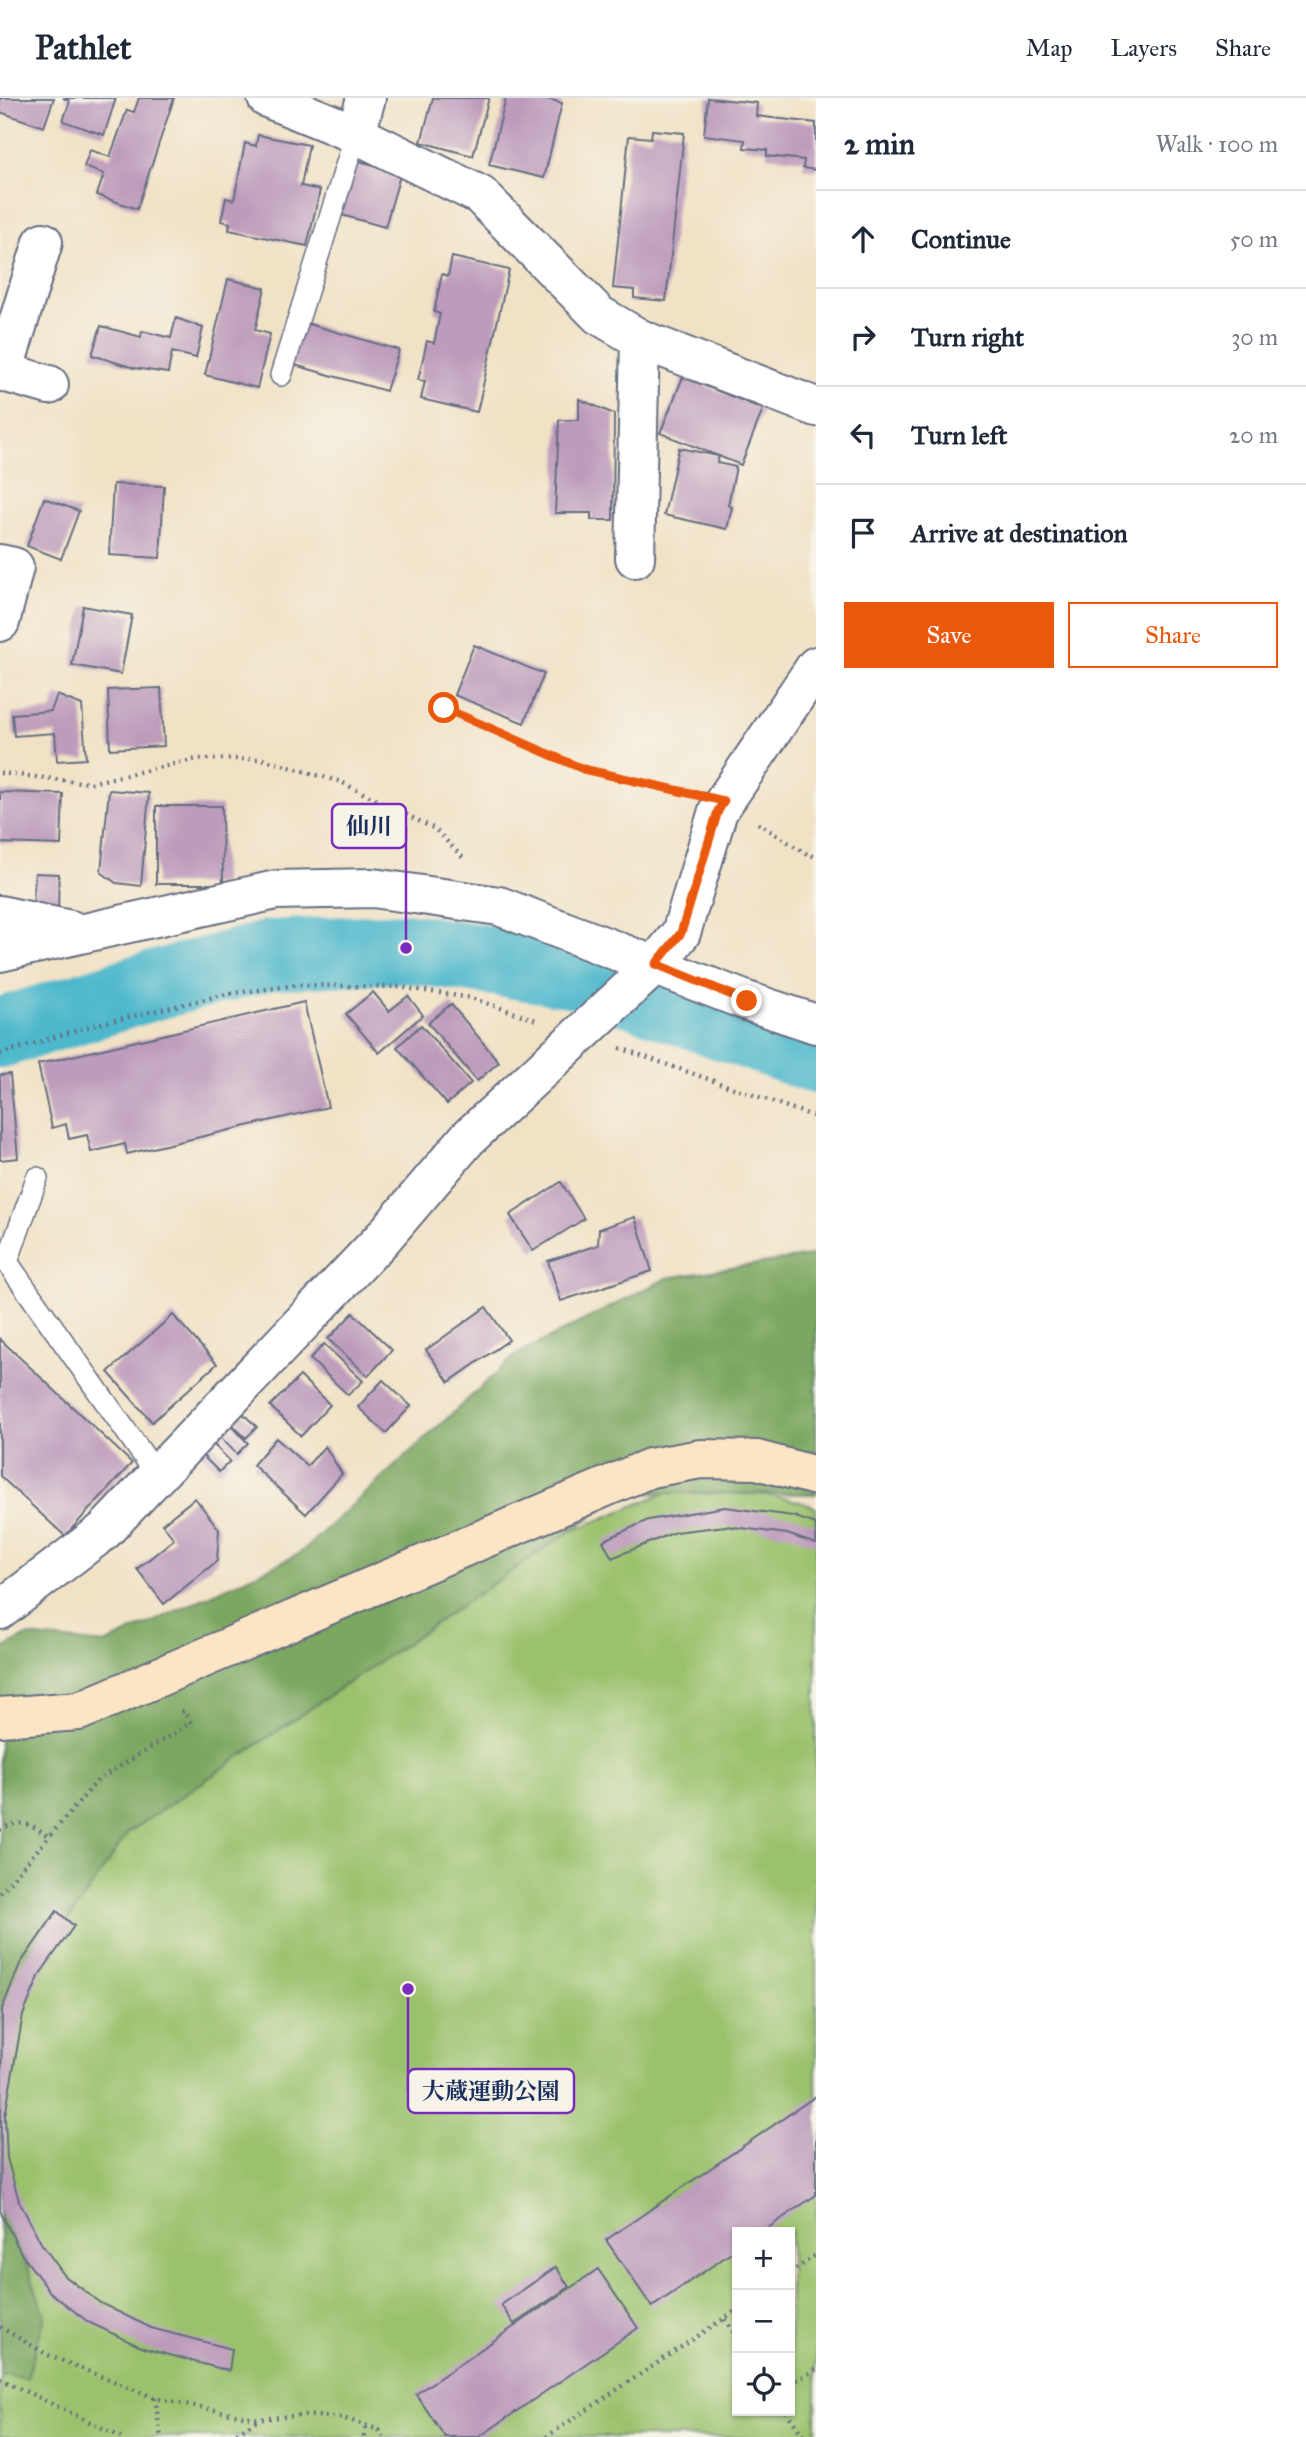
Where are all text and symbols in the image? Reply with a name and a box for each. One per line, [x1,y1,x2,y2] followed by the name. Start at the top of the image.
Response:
[35,28,132,68] text: Pathlet
[1026,33,1073,63] text: Map
[1111,33,1177,63] text: Layers
[1215,33,1271,63] text: Share
[844,126,915,162] text: 2 min
[1156,130,1278,158] text: Walk · 100 m
[844,220,882,258] icon: ahead
[911,223,1011,255] text: Continue
[1230,225,1278,253] text: 50 m
[844,318,882,356] icon: right
[911,321,1024,353] text: Turn right
[1231,323,1278,351] text: 30 m
[844,416,882,454] icon: left
[911,419,1007,451] text: Turn left
[1229,421,1278,449] text: 20 m
[844,514,882,552] icon: arrive
[911,517,1128,549] text: Arrive at destination
[844,602,1054,668] button: Save
[1068,602,1278,668] button: Share
[428,692,459,723] route start
[332,804,406,848] callout: 仙川
[346,812,392,840] text: 仙川
[731,985,762,1016] route end
[408,2069,574,2113] callout: 大蔵運動公園
[422,2077,560,2105] text: 大蔵運動公園
[732,2227,795,2416] map controls
[732,2227,795,2290] button: +
[732,2290,795,2353] button: −
[732,2353,795,2416] button: locate

